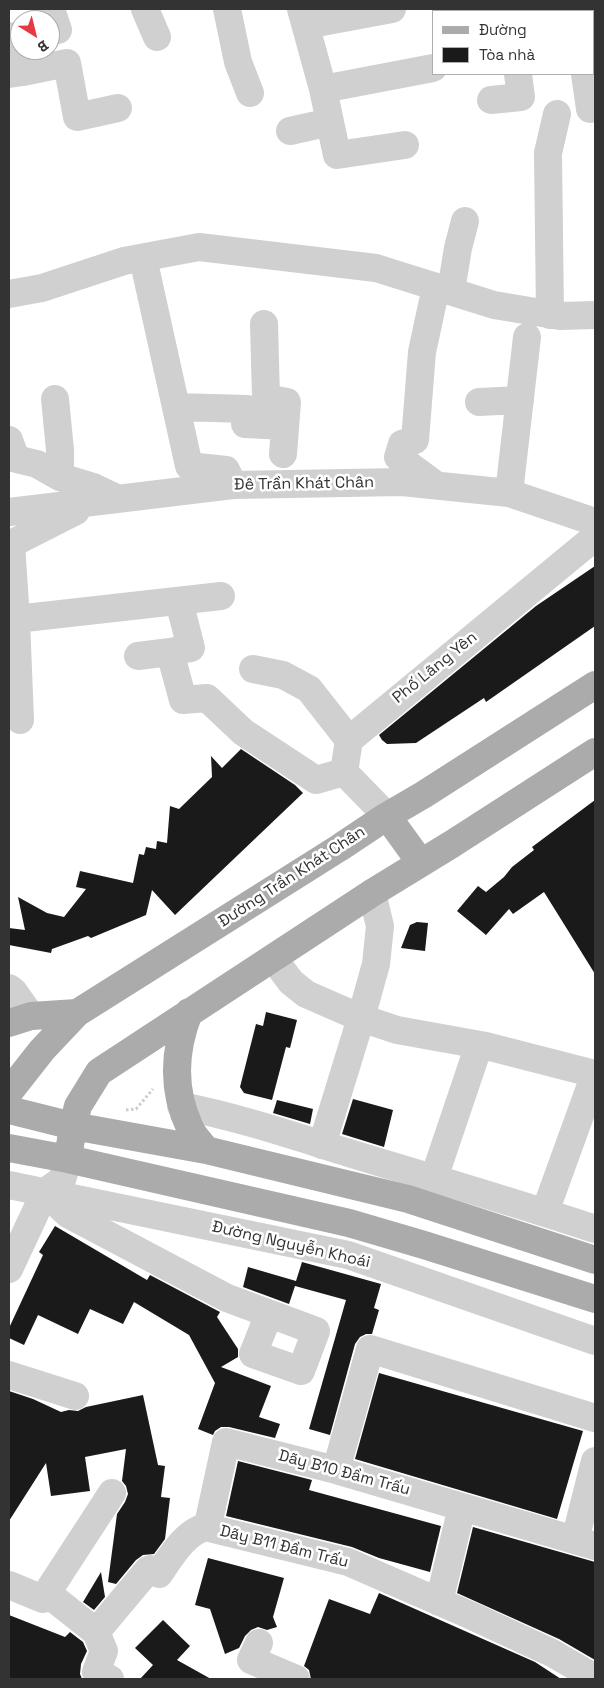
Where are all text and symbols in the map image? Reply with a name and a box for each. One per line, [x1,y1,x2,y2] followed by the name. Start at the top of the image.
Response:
[10,10,60,60] north arrow
[432,10,594,75] legend
[479,20,527,39] text: Đường
[34,36,52,56] text: B
[479,45,535,64] text: Tòa nhà
[234,473,374,495] street label: Đê Trần Khát Chân
[389,628,481,708] street label: Phố Lãng Yên
[215,822,369,932] street label: Đường Trần Khát Chân
[210,1217,372,1273] street label: Đường Nguyễn Khoái
[276,1446,412,1500] street label: Dãy B10 Đầm Trấu
[218,1522,350,1572] street label: Dãy B11 Đầm Trấu

